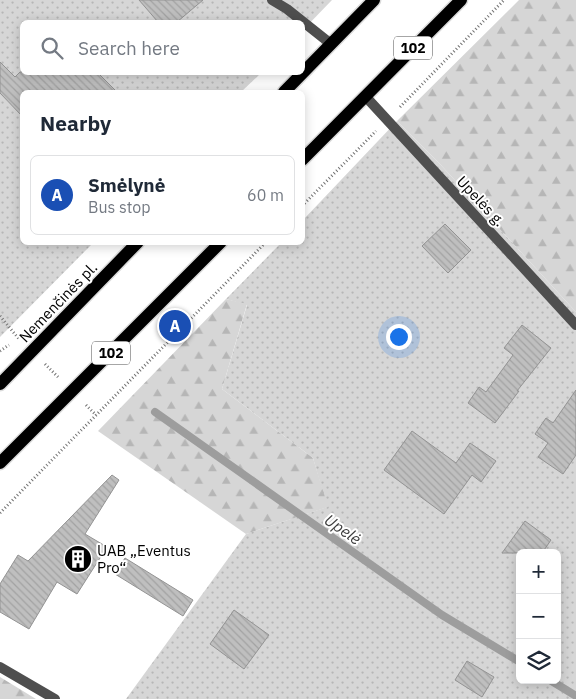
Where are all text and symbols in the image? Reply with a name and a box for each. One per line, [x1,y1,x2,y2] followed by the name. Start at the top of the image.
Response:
[20,20,305,75] search box
[38,34,66,62] icon: search
[78,36,180,60] text: Search here
[394,36,432,59] road number: 102
[40,109,111,137] text: Nearby
[453,172,509,230] street label: Upelės g.
[88,173,165,197] text: Smėlynė
[52,185,62,205] text: A
[247,185,284,205] text: 60 m
[88,197,151,217] text: Bus stop
[15,258,101,346] street label: Nemenčinės pl.
[159,307,191,345] pin: A
[386,324,412,350] your location
[92,342,130,364] road number: 102
[321,509,365,549] water label: Upelė
[97,541,191,577] place label: UAB „Eventus Pro“
[63,544,93,574] building icon: UAB „Eventus Pro“
[516,549,561,684] map controls
[516,549,561,594] button: +
[516,594,561,639] button: −
[516,639,561,684] button: layers

